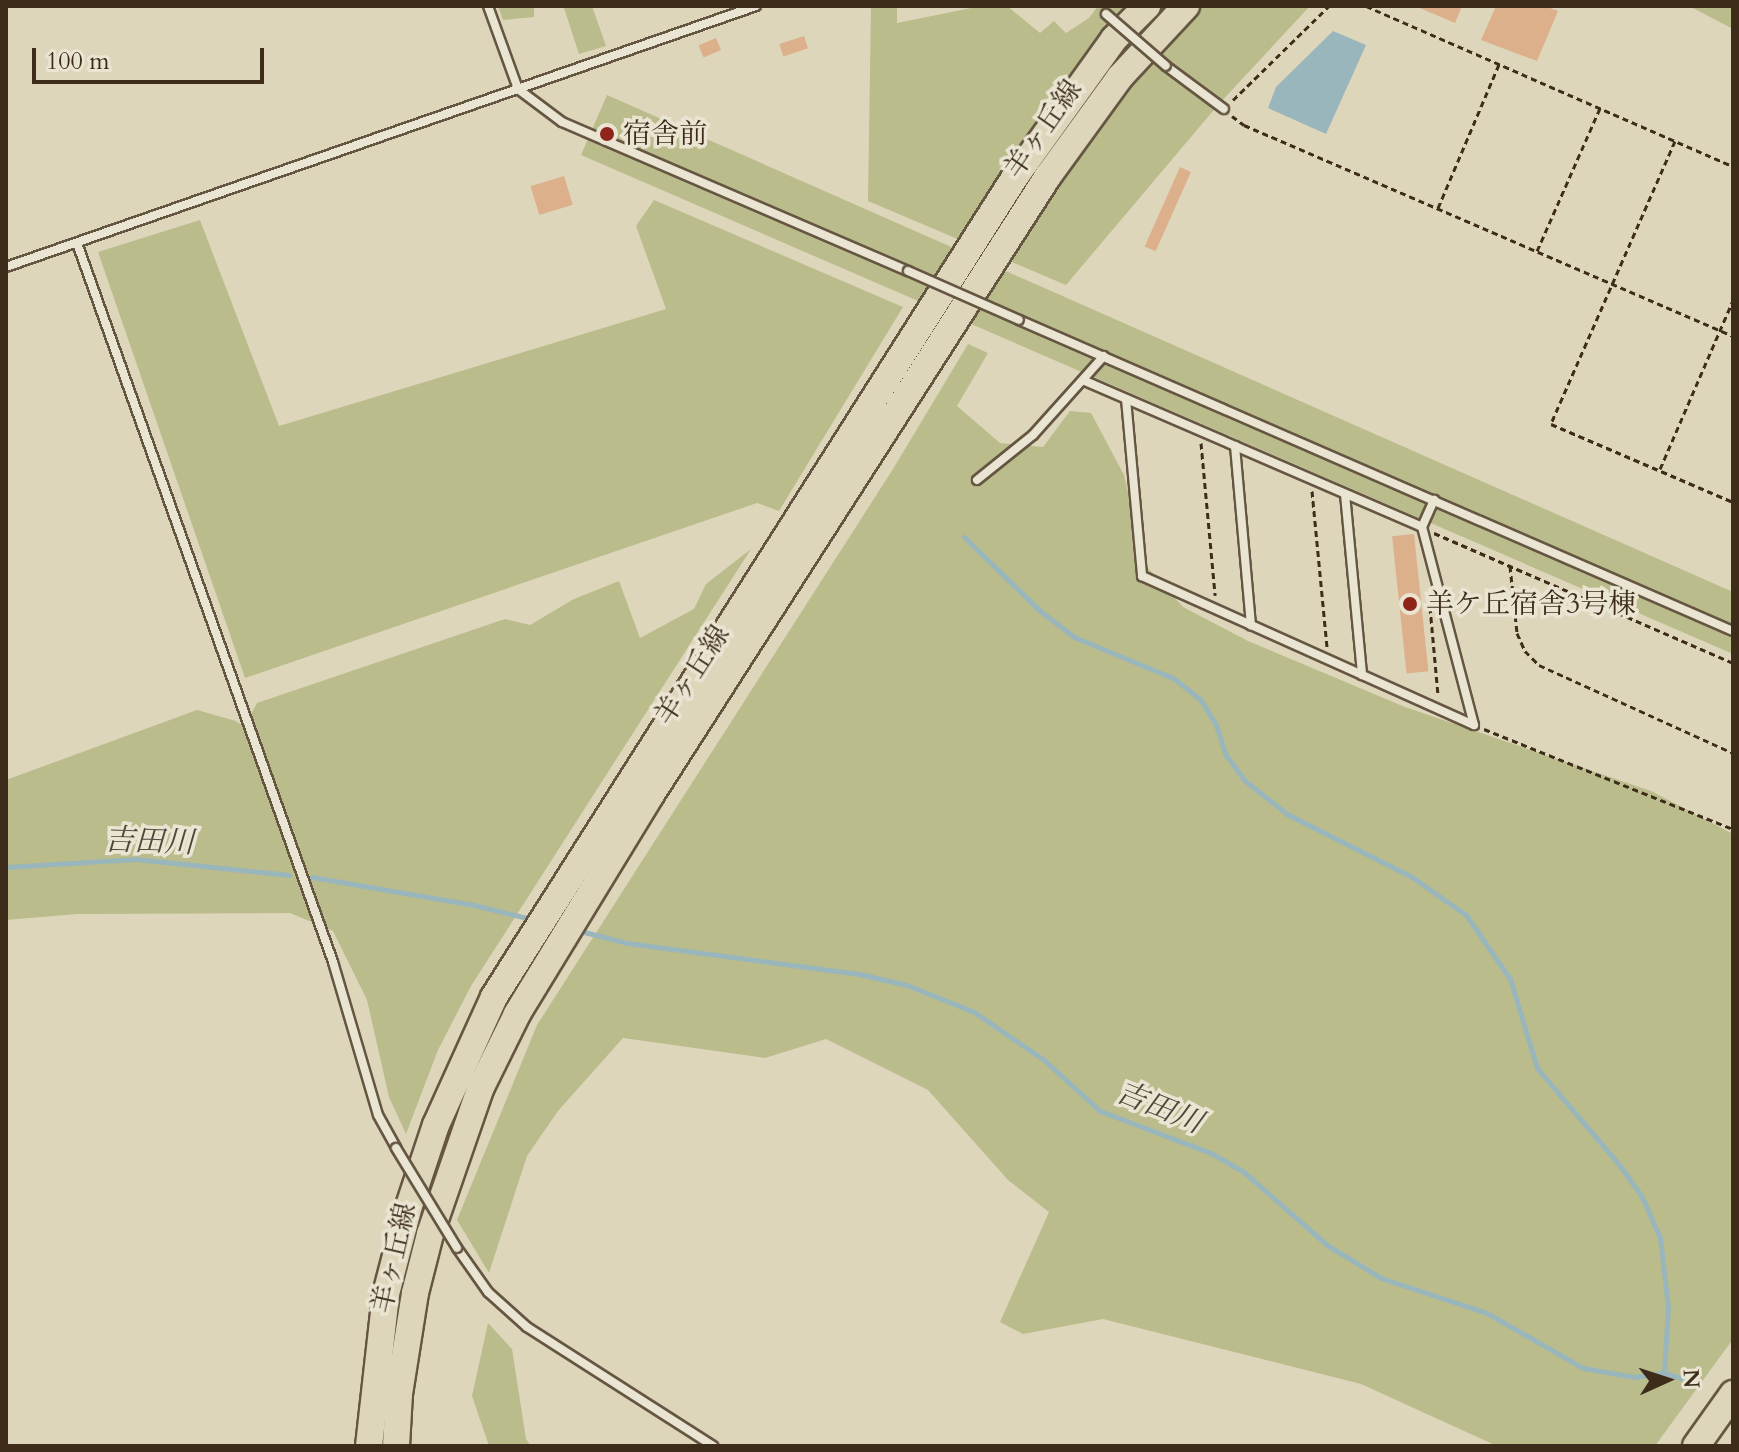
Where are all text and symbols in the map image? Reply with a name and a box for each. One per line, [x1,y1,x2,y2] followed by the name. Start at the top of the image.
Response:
[36,32,268,82] scale bar
[46,45,110,78] text: 100 m
[997,73,1089,185] street label: 羊ヶ丘線
[623,117,707,151] place label: 宿舎前
[598,125,616,143] marker: 宿舎前
[1426,587,1636,621] place label: 羊ケ丘宿舎3号棟
[1401,595,1419,613] marker: 羊ケ丘宿舎3号棟
[647,619,737,731] street label: 羊ヶ丘線
[103,822,195,862] water label: 吉田川
[1111,1074,1207,1142] water label: 吉田川
[365,1200,423,1316] street label: 羊ヶ丘線
[1627,1340,1707,1420] north arrow
[1675,1368,1706,1389] text: N

